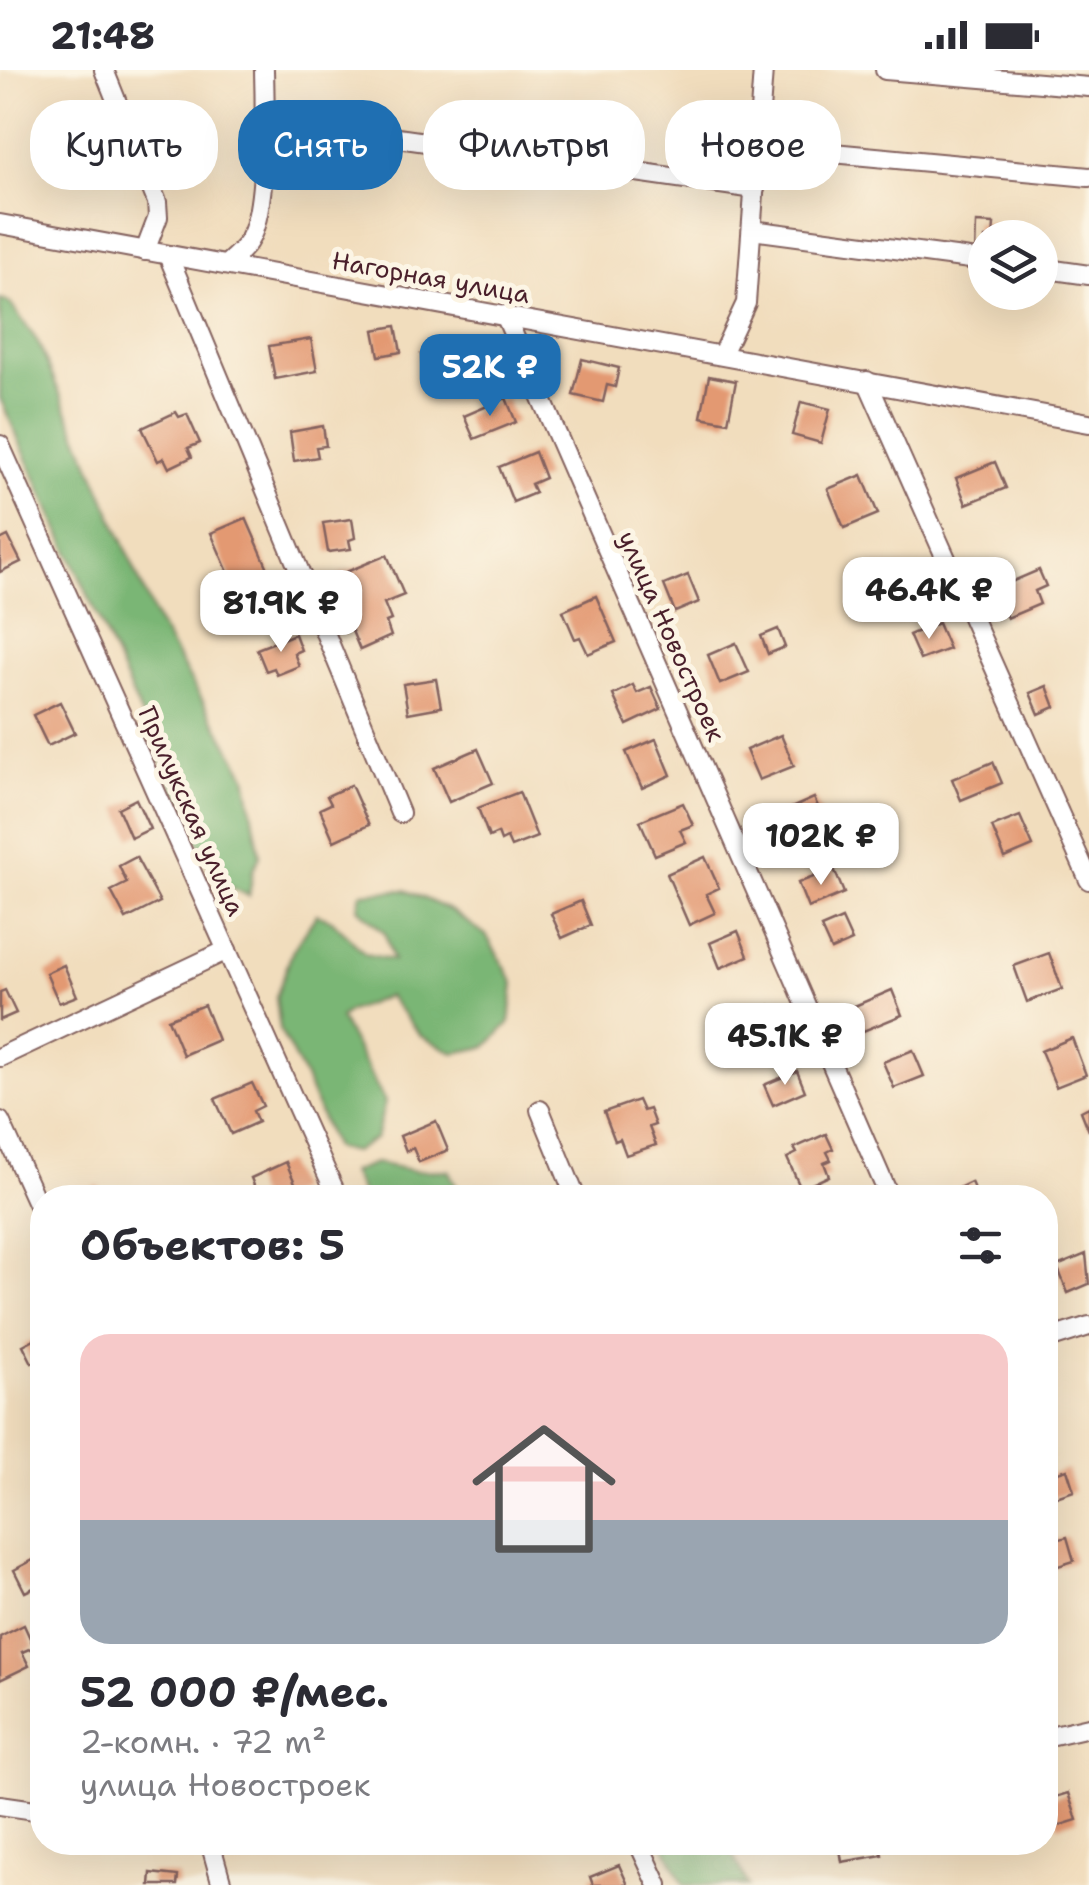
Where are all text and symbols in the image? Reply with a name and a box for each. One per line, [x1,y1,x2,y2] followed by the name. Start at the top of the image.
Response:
[50,10,155,61] text: 21:48
[30,100,218,190] chip: Купить
[238,100,403,190] chip: Снять
[423,100,645,190] chip: Фильтры
[665,100,841,190] chip: Новое
[968,220,1058,310] map controls
[968,220,1058,310] button: layers
[329,243,533,311] street label: Нагорная улица
[420,334,560,419] pin: 52K ₽
[442,345,538,388] text: 52K ₽
[610,525,734,747] street label: улица Новостроек
[837,557,1021,642] pin: 46.4K ₽
[865,568,993,611] text: 46.4K ₽
[189,570,373,655] pin: 81.9K ₽
[222,581,340,624] text: 81.9K ₽
[131,701,254,921] street label: Прилукская улица
[740,803,902,888] pin: 102K ₽
[765,814,877,857] text: 102K ₽
[693,1003,877,1088] pin: 45.1K ₽
[727,1014,843,1057] text: 45.1K ₽
[80,1217,345,1273] text: Объектов: 5
[953,1218,1008,1273] icon: filters
[454,1399,634,1579] icon: home
[80,1664,389,1720] text: 52 000 ₽/мес.
[80,1720,327,1763] text: 2-комн. · 72 m²
[80,1763,370,1806] text: улица Новостроек

